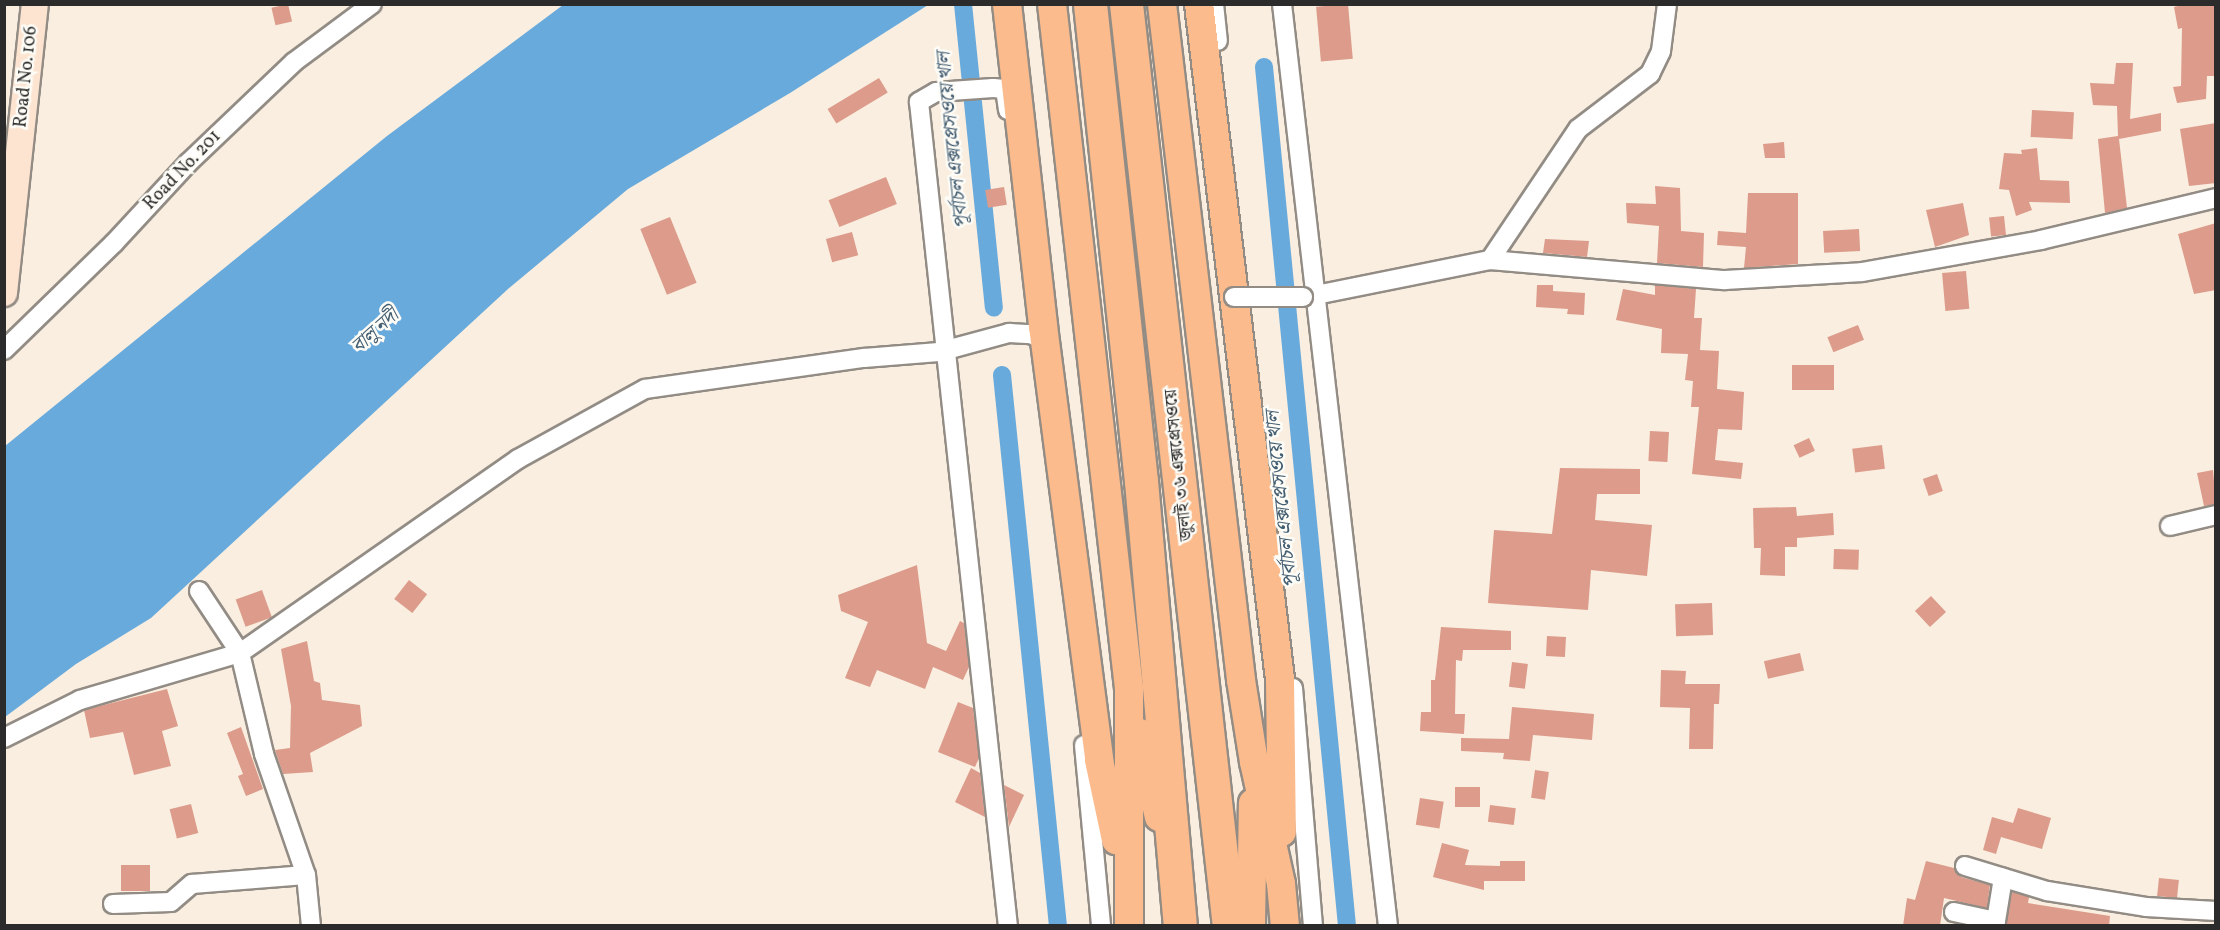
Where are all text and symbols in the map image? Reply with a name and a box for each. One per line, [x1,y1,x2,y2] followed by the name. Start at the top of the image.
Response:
[11,25,43,129] street label: Road No. 106
[933,50,975,230] water label: পূর্বাচল এক্সপ্রেসওয়ে খাল
[140,127,226,215] street label: Road No. 201
[348,305,404,359] water label: বালু নদী
[1161,388,1199,542] street label: জুলাই ৩৬ এক্সপ্রেসওয়ে
[1262,409,1304,589] water label: পূর্বাচল এক্সপ্রেসওয়ে খাল

